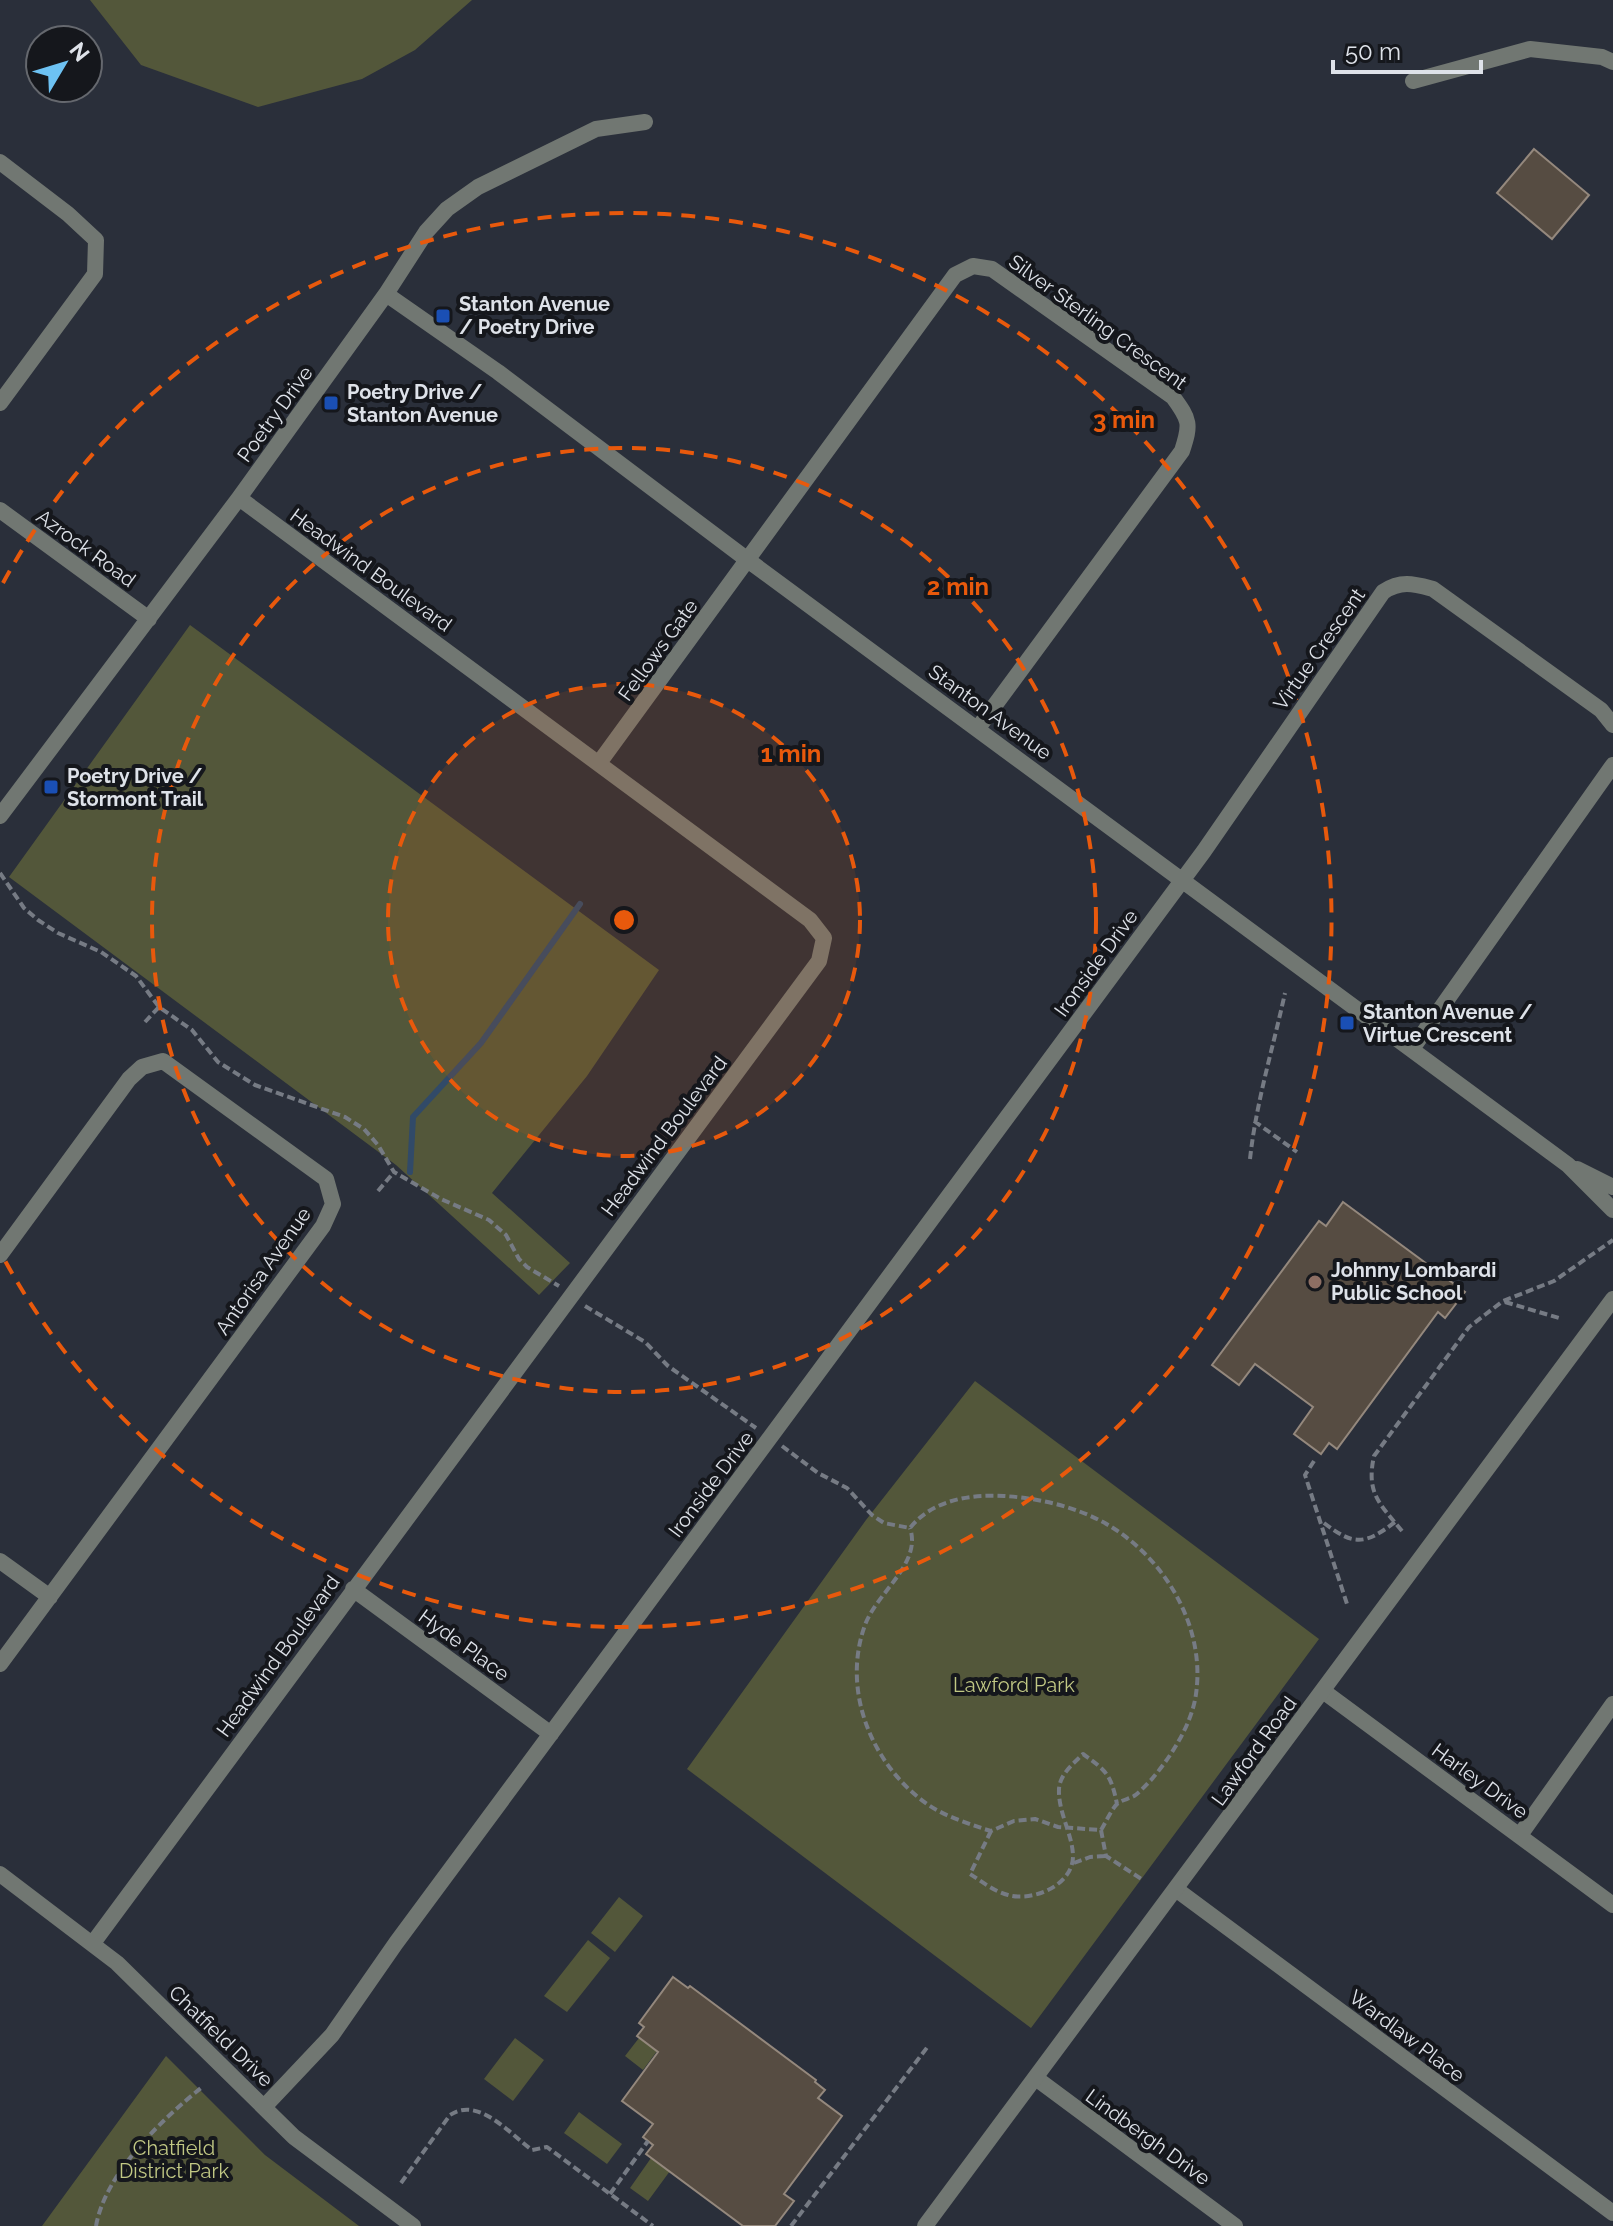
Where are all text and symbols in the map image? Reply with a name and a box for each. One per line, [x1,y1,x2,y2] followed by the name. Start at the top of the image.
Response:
[24,24,104,104] north arrow
[1333,24,1481,74] scale bar
[64,37,95,66] text: N
[1345,37,1401,66] text: 50 m
[1004,249,1192,395] street label: Silver Sterling Crescent
[459,292,610,339] place label: Stanton Avenue / Poetry Drive
[434,307,452,325] marker: Stanton Avenue / Poetry Drive
[232,361,318,467] street label: Poetry Drive
[347,380,498,427] place label: Poetry Drive / Stanton Avenue
[322,394,340,412] marker: Poetry Drive / Stanton Avenue
[1093,405,1155,434] text: 3 min
[285,503,457,637] street label: Headwind Boulevard
[32,504,140,592] street label: Azrock Road
[927,572,989,601] text: 2 min
[1268,583,1370,714] street label: Virtue Crescent
[613,594,703,705] street label: Fellows Gate
[924,659,1056,765] street label: Stanton Avenue
[761,739,821,768] text: 1 min
[67,764,204,811] place label: Poetry Drive / Stormont Trail
[42,778,60,796] marker: Poetry Drive / Stormont Trail
[1049,905,1143,1021] street label: Ironside Drive
[610,906,638,934] centre of rings
[1363,1000,1533,1047] place label: Stanton Avenue / Virtue Crescent
[1338,1014,1356,1032] marker: Stanton Avenue / Virtue Crescent
[596,1051,732,1221] street label: Headwind Boulevard
[210,1202,316,1339] street label: Antorisa Avenue
[1331,1258,1496,1305] place label: Johnny Lombardi Public School
[1306,1273,1324,1291] marker: Johnny Lombardi Public School
[663,1426,759,1542] street label: Ironside Drive
[211,1570,345,1742] street label: Headwind Boulevard
[414,1604,514,1686] street label: Hyde Place
[953,1673,1075,1697] park label: Lawford Park
[1206,1692,1302,1810] street label: Lawford Road
[1427,1738,1533,1824] street label: Harley Drive
[164,1980,278,2092] street label: Chatfield Drive
[1345,1985,1470,2087] street label: Wardlaw Place
[1081,2084,1215,2190] street label: Lindbergh Drive
[119,2136,229,2183] park label: Chatfield District Park

